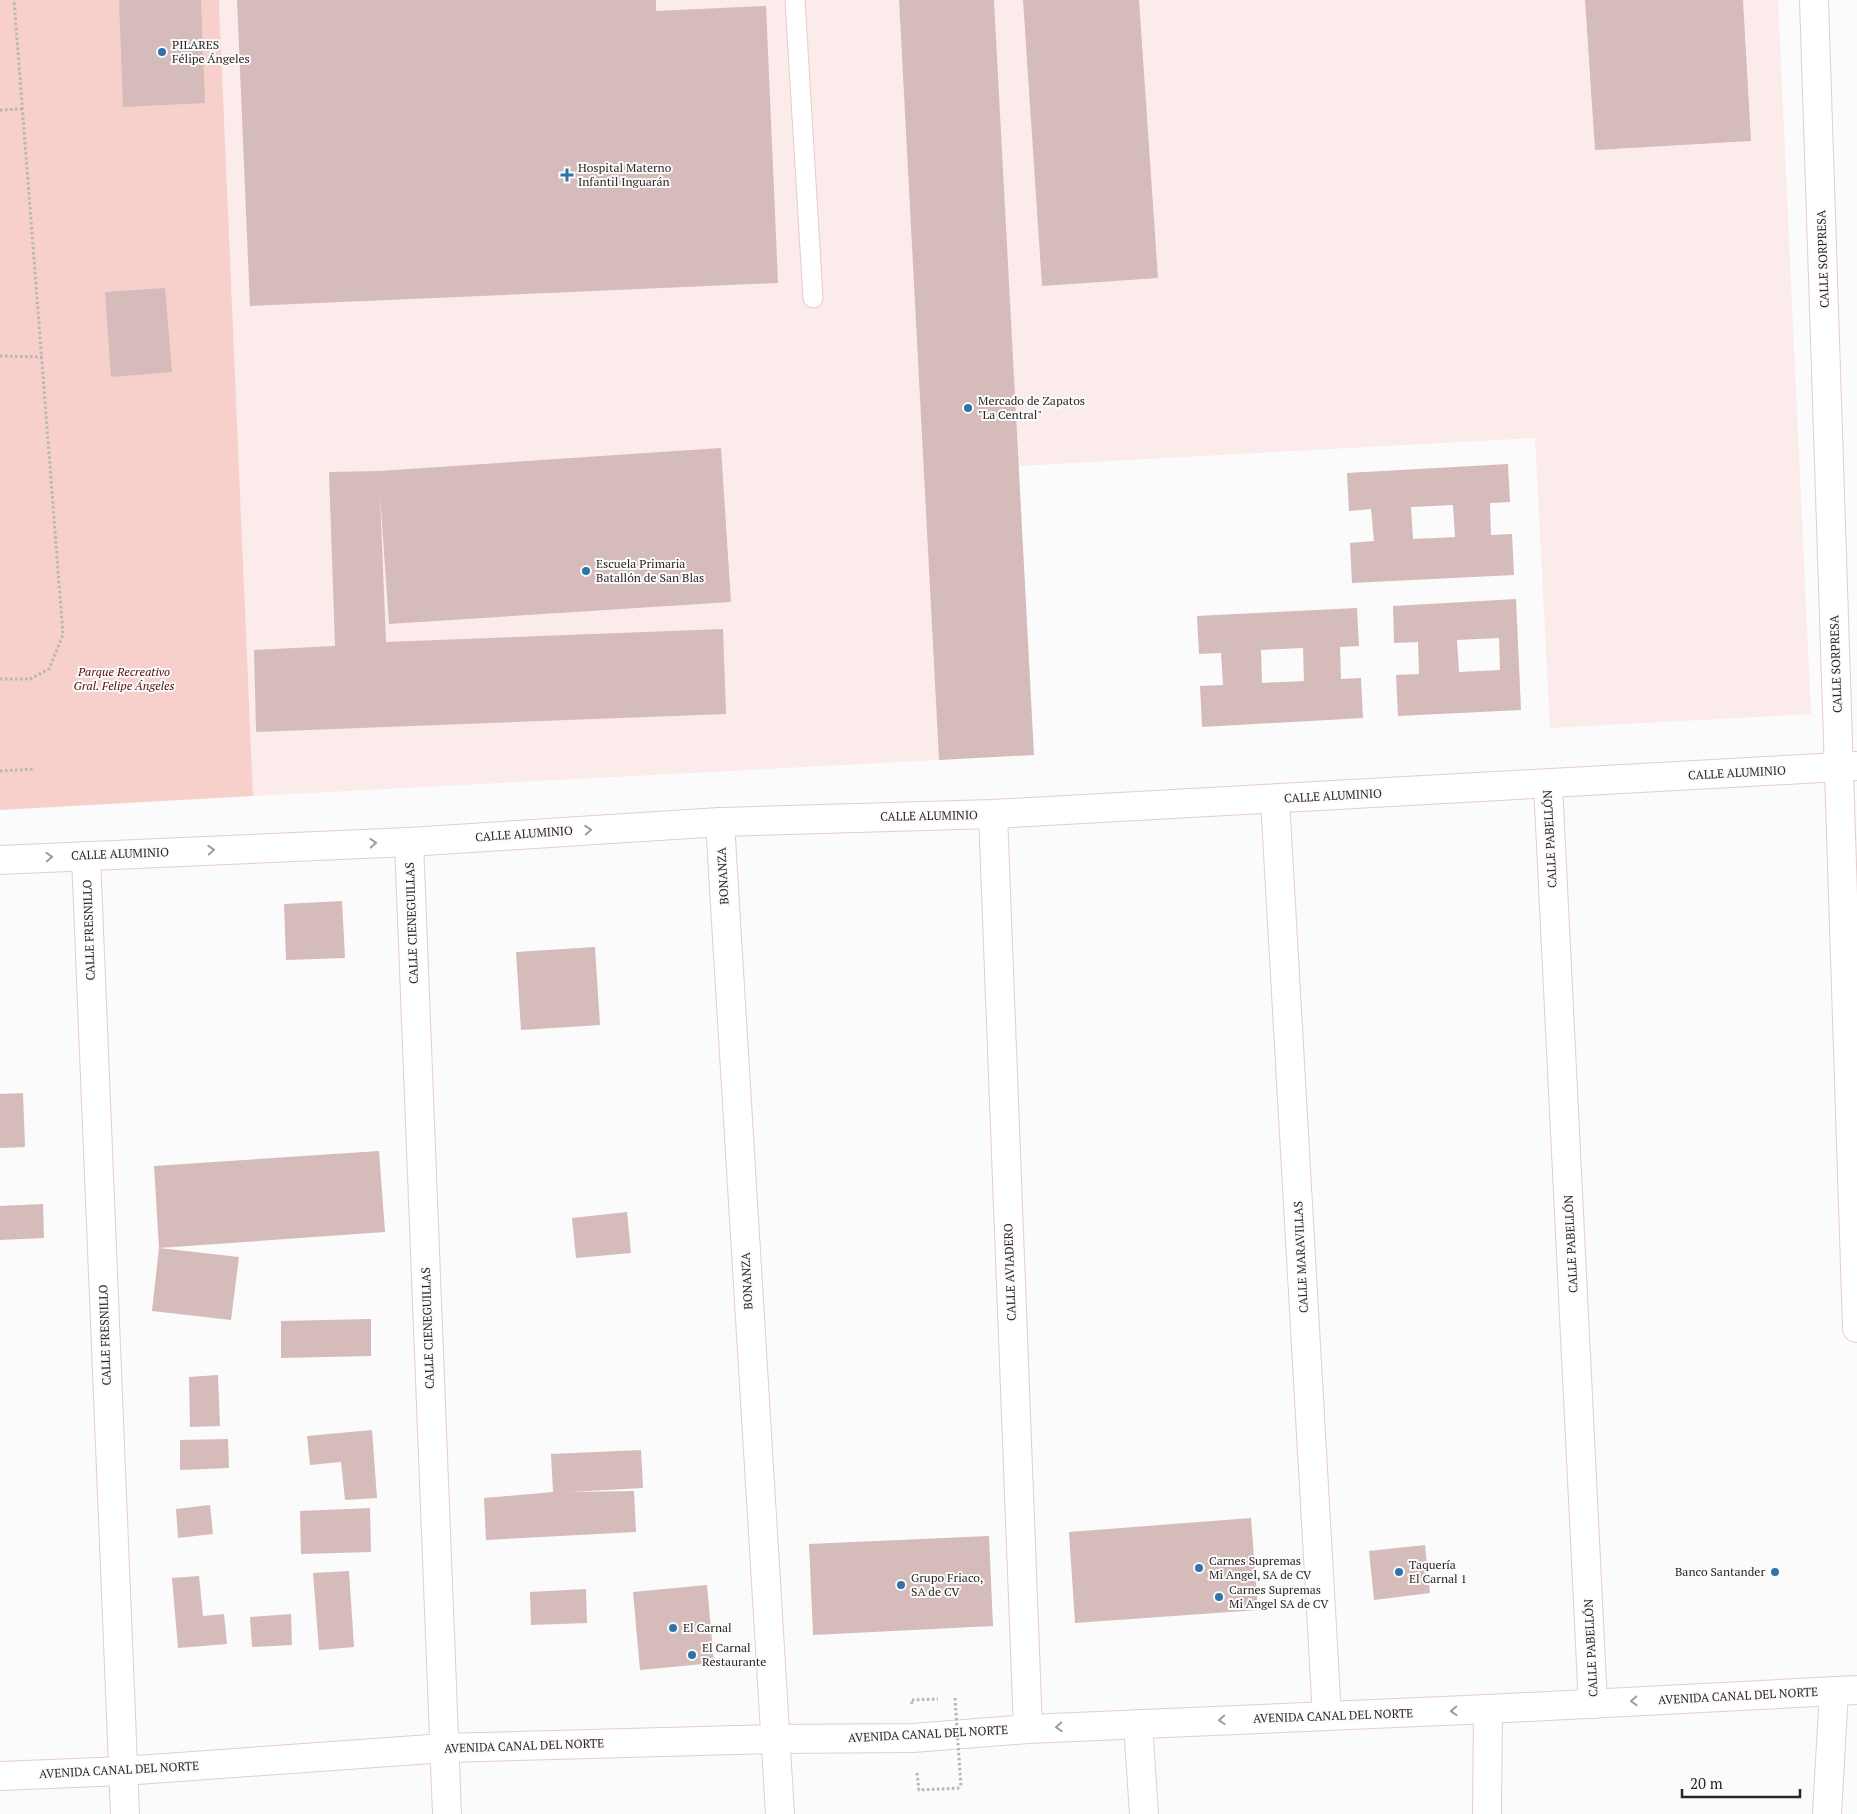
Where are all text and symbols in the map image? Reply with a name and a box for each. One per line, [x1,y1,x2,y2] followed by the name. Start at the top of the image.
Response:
[172,37,250,66] place label: PILARES Félipe Ángeles
[156,46,168,58] marker: PILARES Félipe Ángeles
[578,160,672,189] place label: Hospital Materno Infantil Inguarán
[560,168,574,182] marker: Hospital Materno Infantil Inguarán
[1813,209,1832,308] street label: CALLE SORPRESA
[978,393,1085,422] place label: Mercado de Zapatos "La Central"
[962,402,974,414] marker: Mercado de Zapatos "La Central"
[596,556,704,585] place label: Escuela Primaria Batallón de San Blas
[580,565,592,577] marker: Escuela Primaria Batallón de San Blas
[1826,614,1845,713] street label: CALLE SORPRESA
[74,664,174,693] park label: Parque Recreativo Gral. Felipe Ángeles
[1688,762,1786,783] street label: CALLE ALUMINIO
[1284,785,1382,806] street label: CALLE ALUMINIO
[1539,789,1560,888] street label: CALLE PABELLÓN
[880,807,978,824] street label: CALLE ALUMINIO
[475,823,573,844] street label: CALLE ALUMINIO
[584,825,592,836] one-way arrow
[370,838,378,849] one-way arrow
[71,844,169,863] street label: CALLE ALUMINIO
[207,845,215,856] one-way arrow
[713,846,731,905] street label: BONANZA
[45,852,53,863] one-way arrow
[402,862,421,984] street label: CALLE CIENEGUILLAS
[79,879,98,981] street label: CALLE FRESNILLO
[1560,1194,1581,1293] street label: CALLE PABELLÓN
[1290,1201,1311,1313] street label: CALLE MARAVILLAS
[1000,1223,1019,1321] street label: CALLE AVIADERO
[737,1251,755,1310] street label: BONANZA
[418,1267,437,1389] street label: CALLE CIENEGUILLAS
[95,1284,114,1386] street label: CALLE FRESNILLO
[1209,1553,1312,1582] place label: Carnes Supremas Mi Angel, SA de CV
[1409,1557,1467,1586] place label: Taquería El Carnal 1
[1193,1562,1205,1574] marker: Carnes Supremas Mi Angel, SA de CV
[1675,1564,1765,1579] place label: Banco Santander
[1393,1566,1405,1578] marker: Taquería El Carnal 1
[1769,1566,1781,1578] marker: Banco Santander
[911,1570,983,1599] place label: Grupo Friaco, SA de CV
[895,1579,907,1591] marker: Grupo Friaco, SA de CV
[1229,1582,1329,1611] place label: Carnes Supremas Mi Angel SA de CV
[1213,1591,1225,1603] marker: Carnes Supremas Mi Angel SA de CV
[1580,1598,1601,1697] street label: CALLE PABELLÓN
[683,1620,732,1635] place label: El Carnal
[667,1622,679,1634] marker: El Carnal
[702,1640,766,1669] place label: El Carnal Restaurante
[686,1649,698,1661] marker: El Carnal Restaurante
[1658,1684,1818,1707] street label: AVENIDA CANAL DEL NORTE
[1629,1696,1637,1707] one-way arrow
[1253,1705,1413,1726] street label: AVENIDA CANAL DEL NORTE
[1450,1705,1458,1716] one-way arrow
[1217,1715,1225,1726] one-way arrow
[848,1722,1008,1745] street label: AVENIDA CANAL DEL NORTE
[1055,1722,1063,1733] one-way arrow
[444,1735,604,1756] street label: AVENIDA CANAL DEL NORTE
[39,1758,199,1781] street label: AVENIDA CANAL DEL NORTE
[1682,1766,1800,1798] scale bar
[1690,1773,1723,1793] text: 20 m

